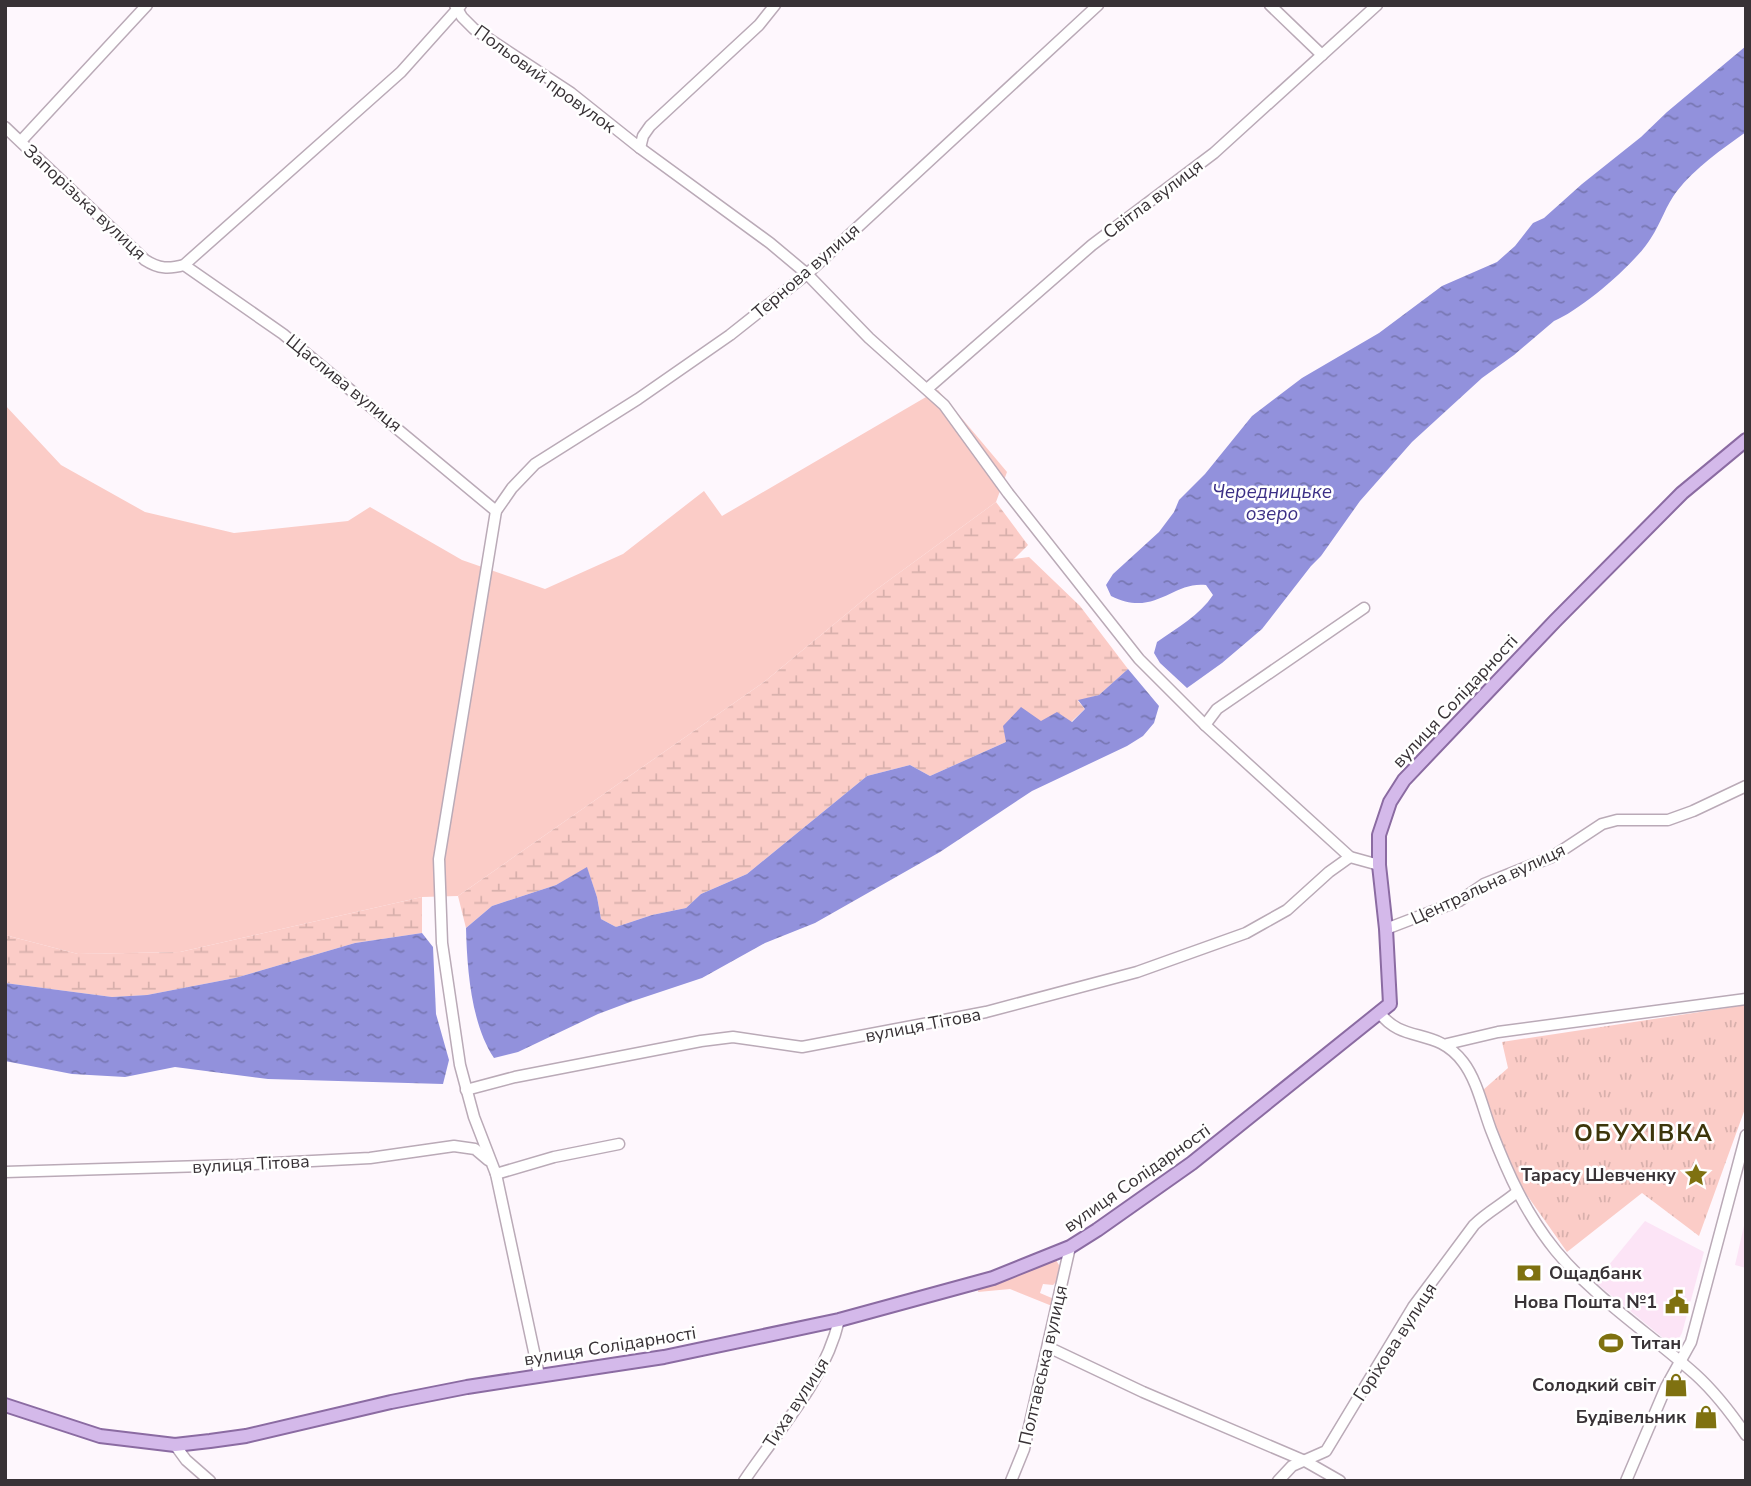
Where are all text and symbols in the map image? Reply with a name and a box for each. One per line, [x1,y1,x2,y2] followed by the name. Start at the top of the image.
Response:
[469,20,621,139] street label: Польовий провулок
[19,139,151,265] street label: Запорізька вулиця
[1098,154,1208,244] street label: Світла вулиця
[747,218,865,324] street label: Тернова вулиця
[281,329,407,437] street label: Щаслива вулиця
[1212,479,1332,527] water label: Чередницьке озеро
[1387,629,1523,773] street label: вулиця Солідарності
[1407,838,1569,930] street label: Центральна вулиця
[863,1002,983,1048] street label: вулиця Тітова
[1574,1117,1714,1149] district label: ОБУХІВКА
[1059,1118,1215,1238] street label: вулиця Солідарності
[192,1149,310,1179] street label: вулиця Тітова
[1682,1161,1710,1189] place icon: Тарасу Шевченку
[1521,1163,1676,1187] place label: Тарасу Шевченку
[1515,1259,1543,1287] bank icon: Ощадбанк
[1549,1261,1643,1285] place label: Ощадбанк
[1348,1278,1442,1406] street label: Горіхова вулиця
[1013,1283,1073,1447] street label: Полтавська вулиця
[1663,1288,1691,1316] public building icon: Нова Пошта №1
[1514,1290,1657,1314] place label: Нова Пошта №1
[522,1321,698,1371] street label: вулиця Солідарності
[1597,1329,1625,1357] sports icon: Титан
[1631,1331,1681,1355] place label: Титан
[758,1353,834,1453] street label: Тиха вулиця
[1662,1371,1690,1399] shop icon: Солодкий світ
[1532,1373,1656,1397] place label: Солодкий світ
[1692,1403,1720,1431] shop icon: Будівельник
[1576,1405,1687,1429] place label: Будівельник

